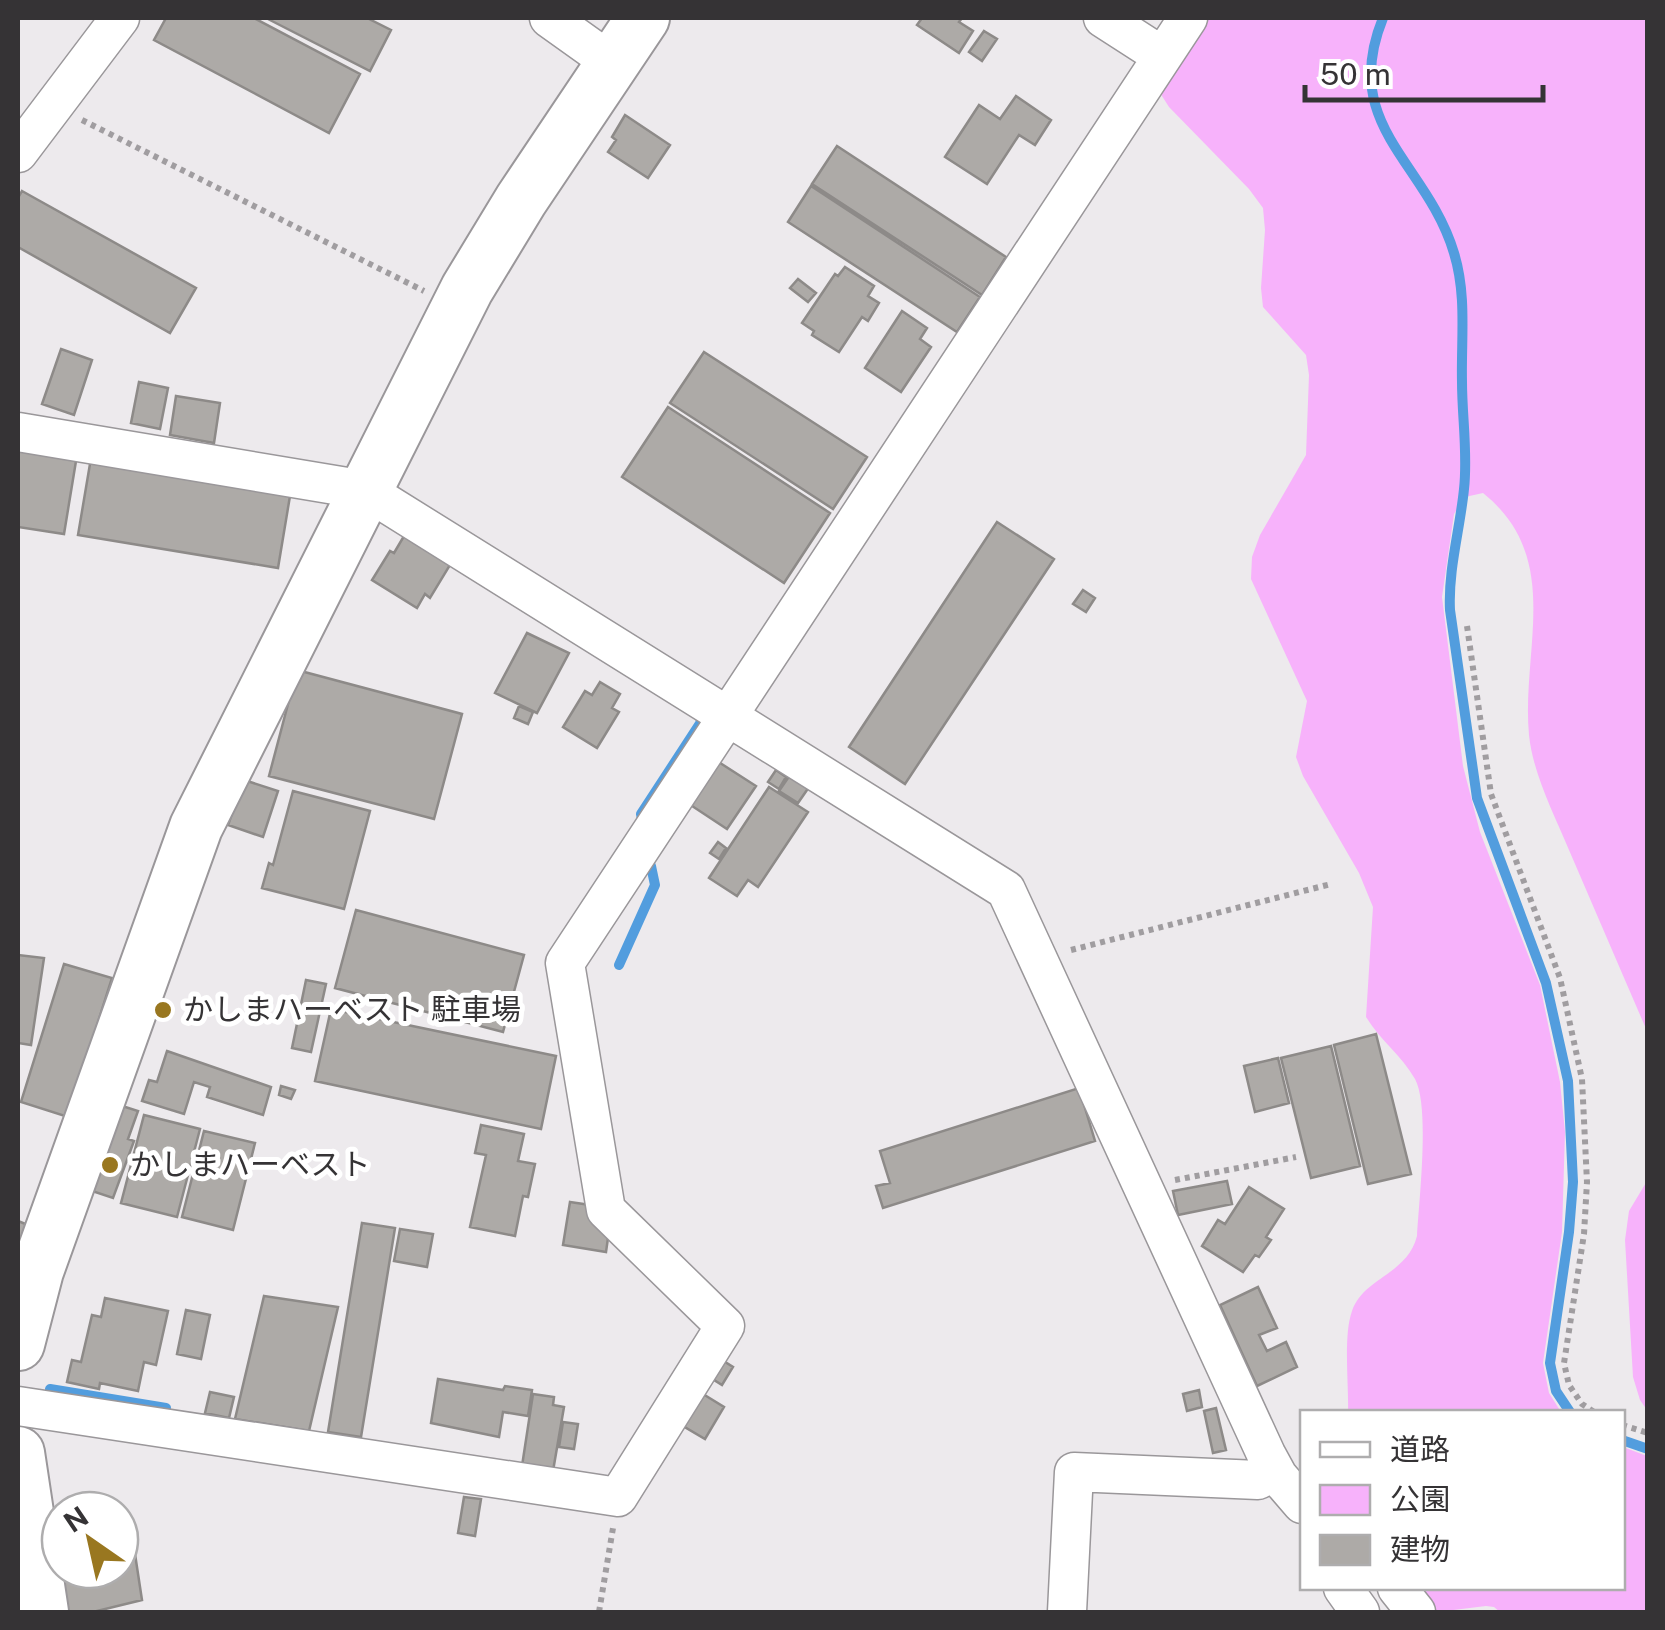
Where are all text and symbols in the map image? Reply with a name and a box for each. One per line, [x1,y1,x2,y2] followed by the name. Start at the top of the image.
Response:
[1305,40,1542,102] scale bar
[1320,56,1391,92] text: 50 m
[183,991,521,1027] place label: かしまハーベスト 駐車場
[152,999,174,1021] marker: かしまハーベスト 駐車場
[130,1146,371,1182] place label: かしまハーベスト
[99,1154,121,1176] marker: かしまハーベスト
[1300,1410,1625,1590] legend
[1390,1431,1450,1467] text: 道路
[1390,1481,1450,1517] text: 公園
[40,1490,140,1590] north arrow
[57,1499,94,1539] text: N
[1390,1531,1450,1567] text: 建物

